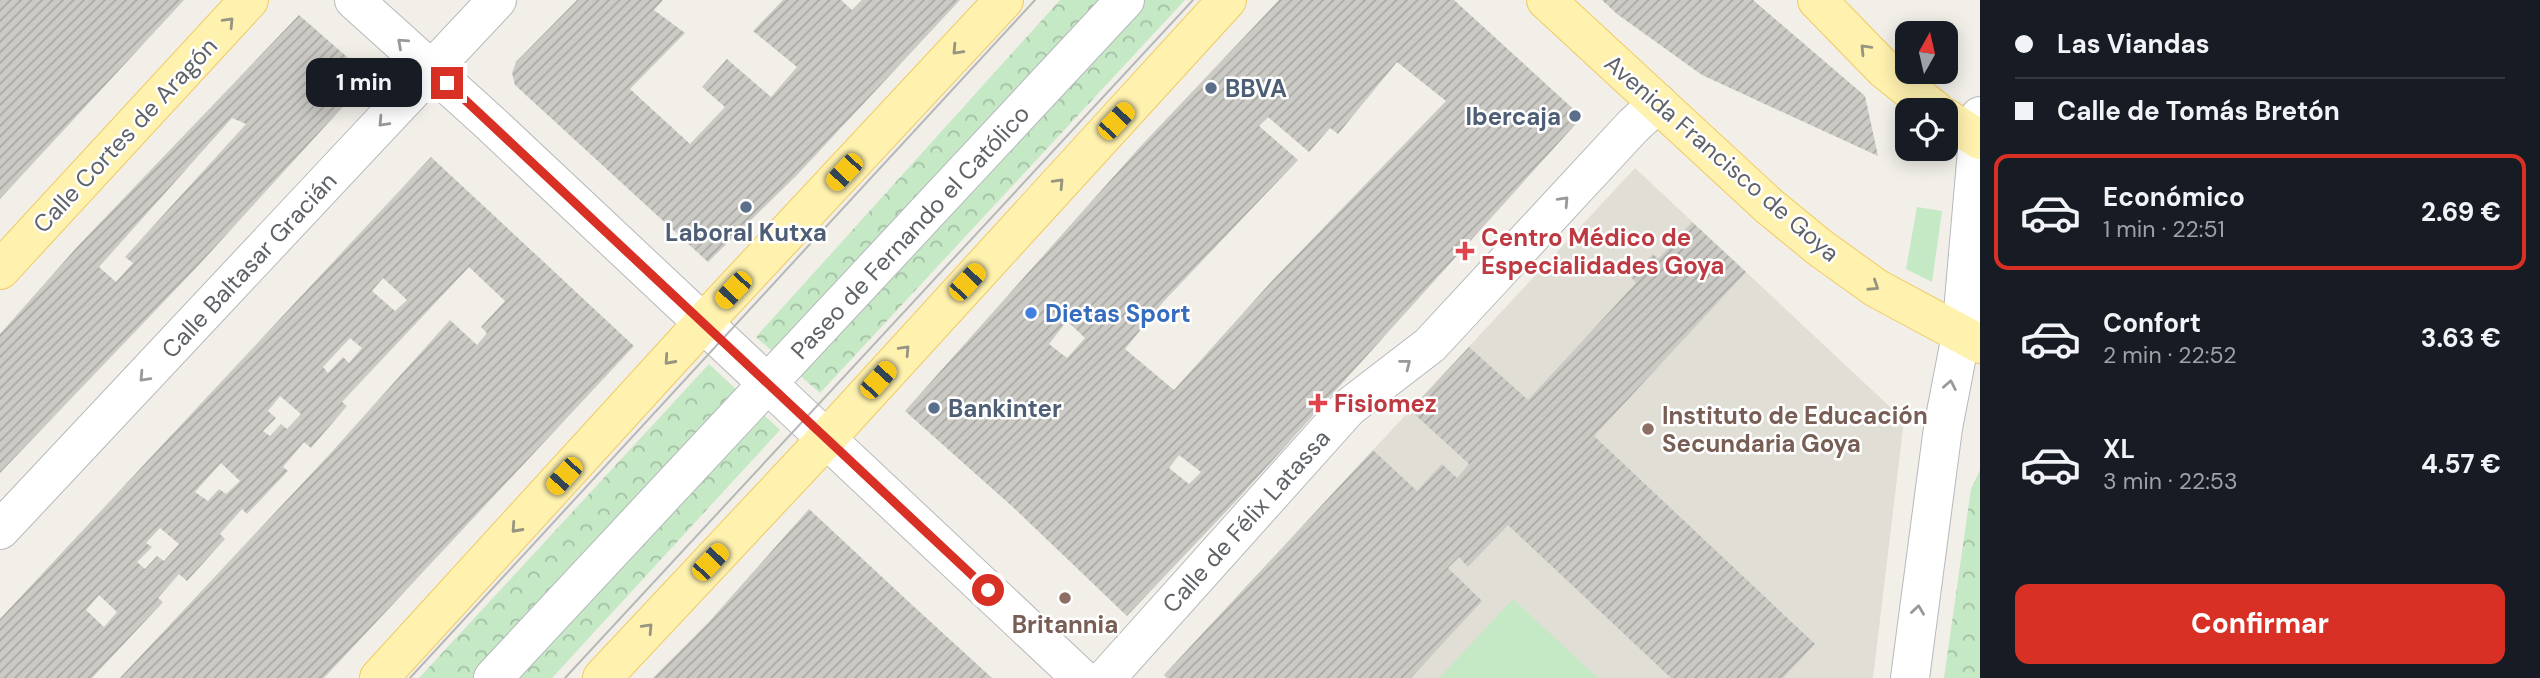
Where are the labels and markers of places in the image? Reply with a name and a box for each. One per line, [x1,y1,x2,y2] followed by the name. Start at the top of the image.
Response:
[1225,73,1287,104] place label: BBVA
[1203,80,1219,96] marker: BBVA
[1465,101,1561,132] place label: Ibercaja
[1567,108,1583,124] marker: Ibercaja
[738,199,754,215] marker: Laboral Kutxa
[665,217,827,248] place label: Laboral Kutxa
[1481,222,1724,281] place label: Centro Médico de Especialidades Goya
[1455,241,1475,261] marker: Centro Médico de Especialidades Goya
[1045,298,1191,329] place label: Dietas Sport
[1023,305,1039,321] marker: Dietas Sport
[1334,388,1437,419] place label: Fisiomez
[948,393,1062,424] place label: Bankinter
[1308,393,1328,413] marker: Fisiomez
[926,400,942,416] marker: Bankinter
[1662,400,1928,459] place label: Instituto de Educación Secundaria Goya
[1640,421,1656,437] marker: Instituto de Educación Secundaria Goya
[1057,590,1073,606] marker: Britannia
[1012,609,1118,640] place label: Britannia

